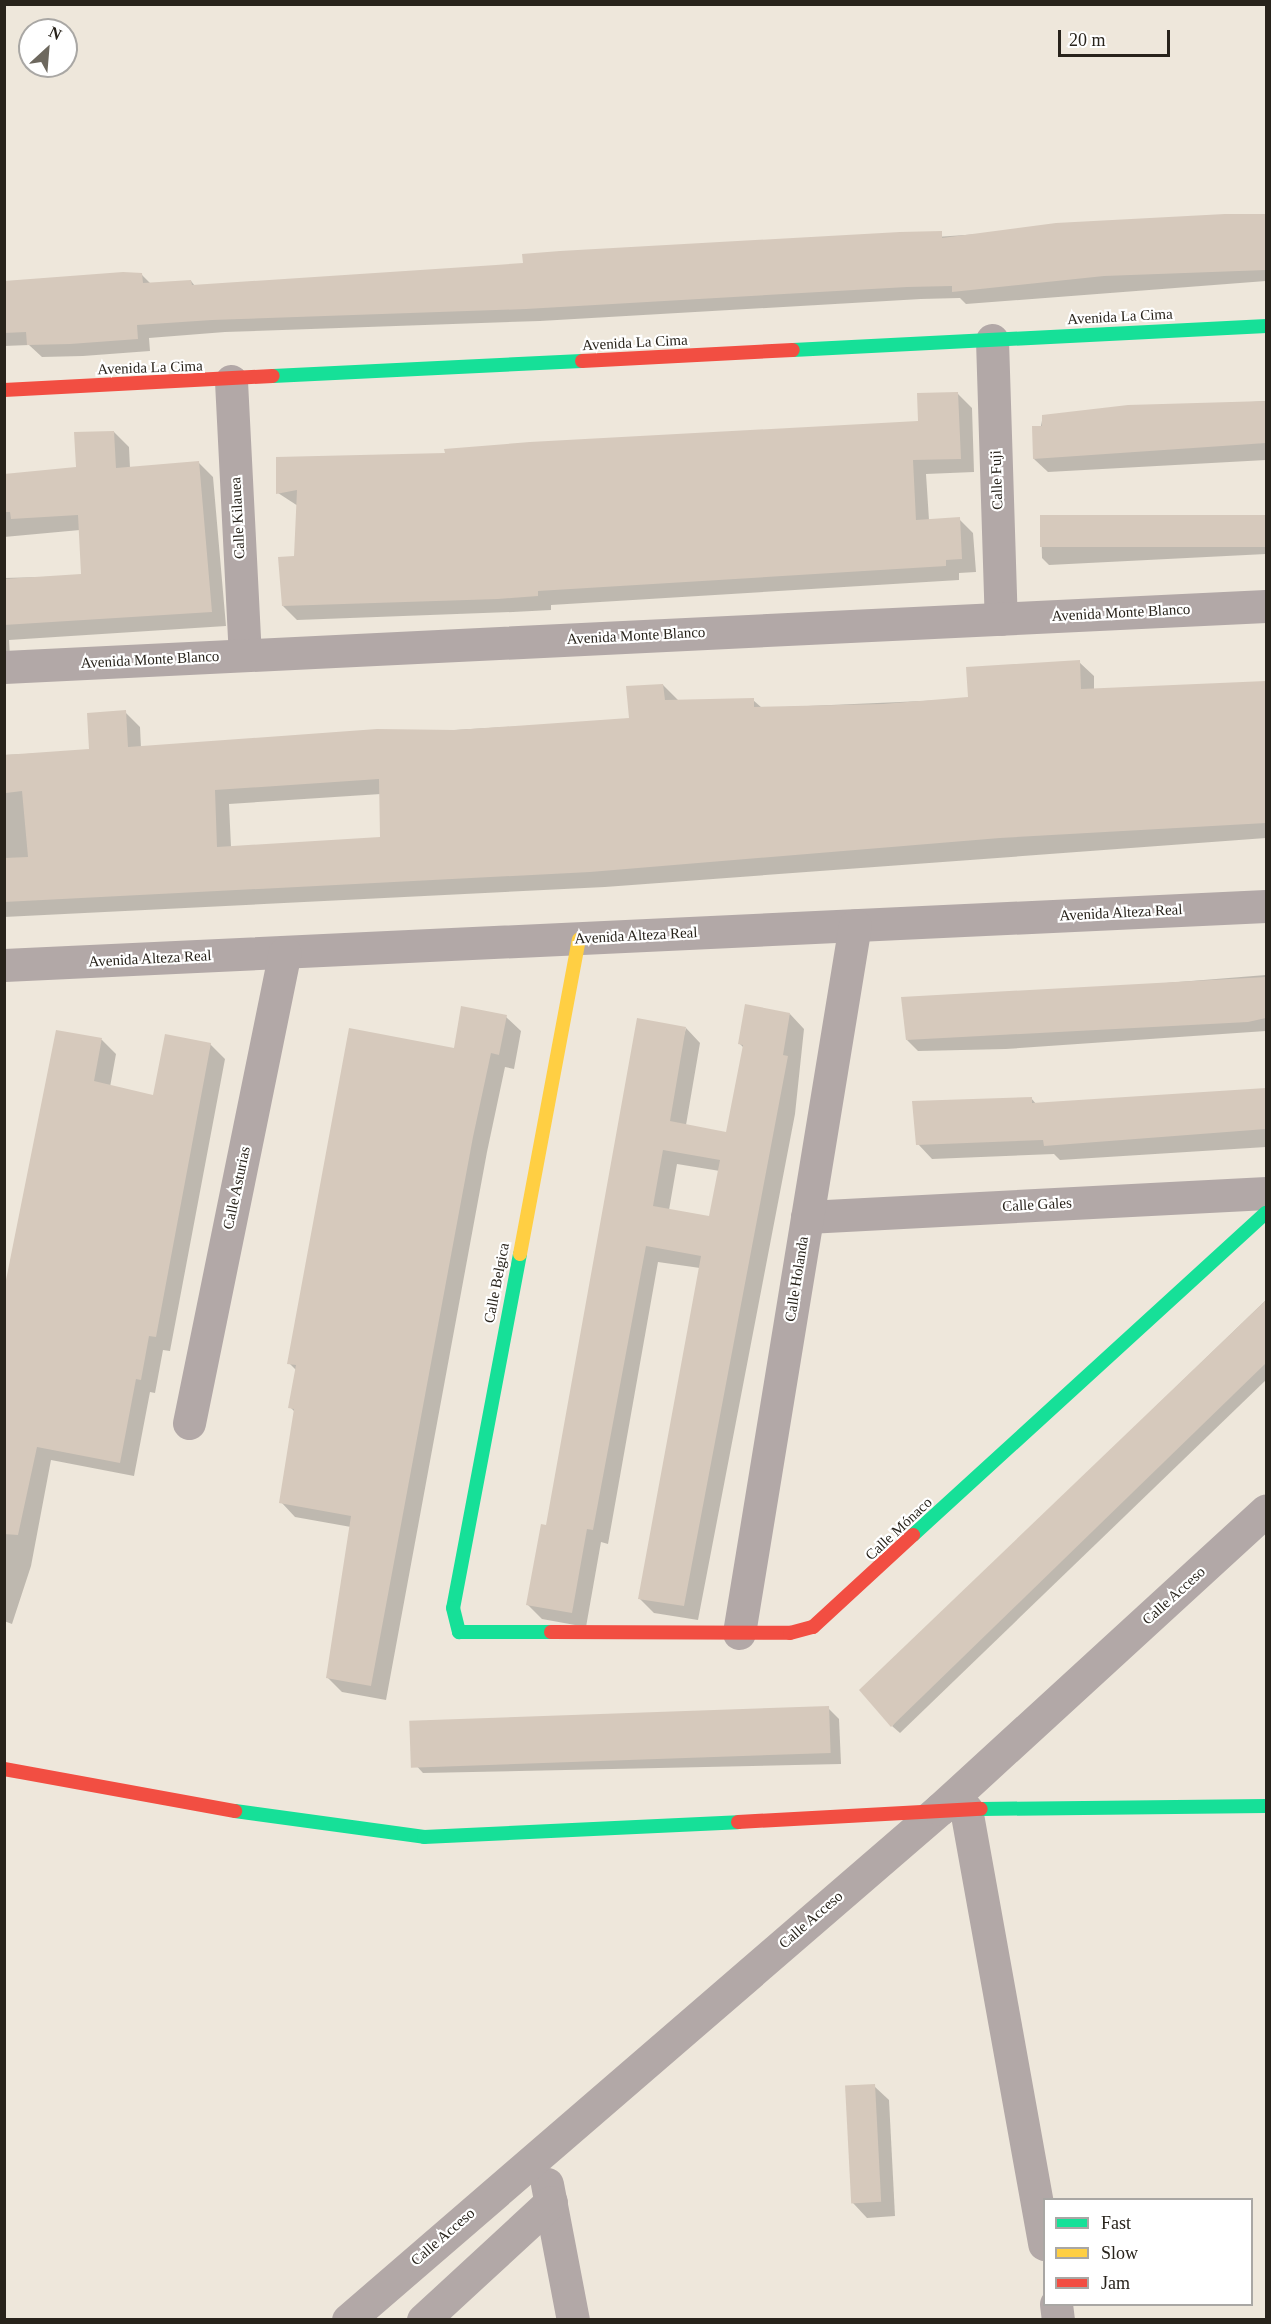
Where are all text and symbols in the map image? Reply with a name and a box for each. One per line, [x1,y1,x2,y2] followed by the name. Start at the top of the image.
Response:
[18,18,78,78] north arrow
[1061,18,1174,56] scale bar
[46,23,64,43] text: N
[1069,30,1106,50] text: 20 m
[1067,305,1173,329] street label: Avenida La Cima
[582,331,688,355] street label: Avenida La Cima
[97,357,203,379] street label: Avenida La Cima
[987,450,1007,510] street label: Calle Fuji
[227,477,249,559] street label: Calle Kilauea
[1051,600,1191,626] street label: Avenida Monte Blanco
[566,623,706,649] street label: Avenida Monte Blanco
[80,647,220,673] street label: Avenida Monte Blanco
[1059,901,1183,925] street label: Avenida Alteza Real
[574,924,698,948] street label: Avenida Alteza Real
[88,947,212,971] street label: Avenida Alteza Real
[219,1144,255,1232] street label: Calle Asturias
[1002,1194,1072,1216] street label: Calle Gales
[781,1235,813,1323] street label: Calle Holanda
[480,1241,514,1325] street label: Calle Belgica
[862,1494,936,1564] street label: Calle Mónaco
[1138,1563,1210,1629] street label: Calle Acceso
[775,1887,847,1953] street label: Calle Acceso
[1043,2198,1253,2306] legend
[407,2204,479,2270] street label: Calle Acceso
[1101,2213,1131,2233] text: Fast
[1101,2243,1138,2263] text: Slow
[1101,2273,1130,2293] text: Jam

